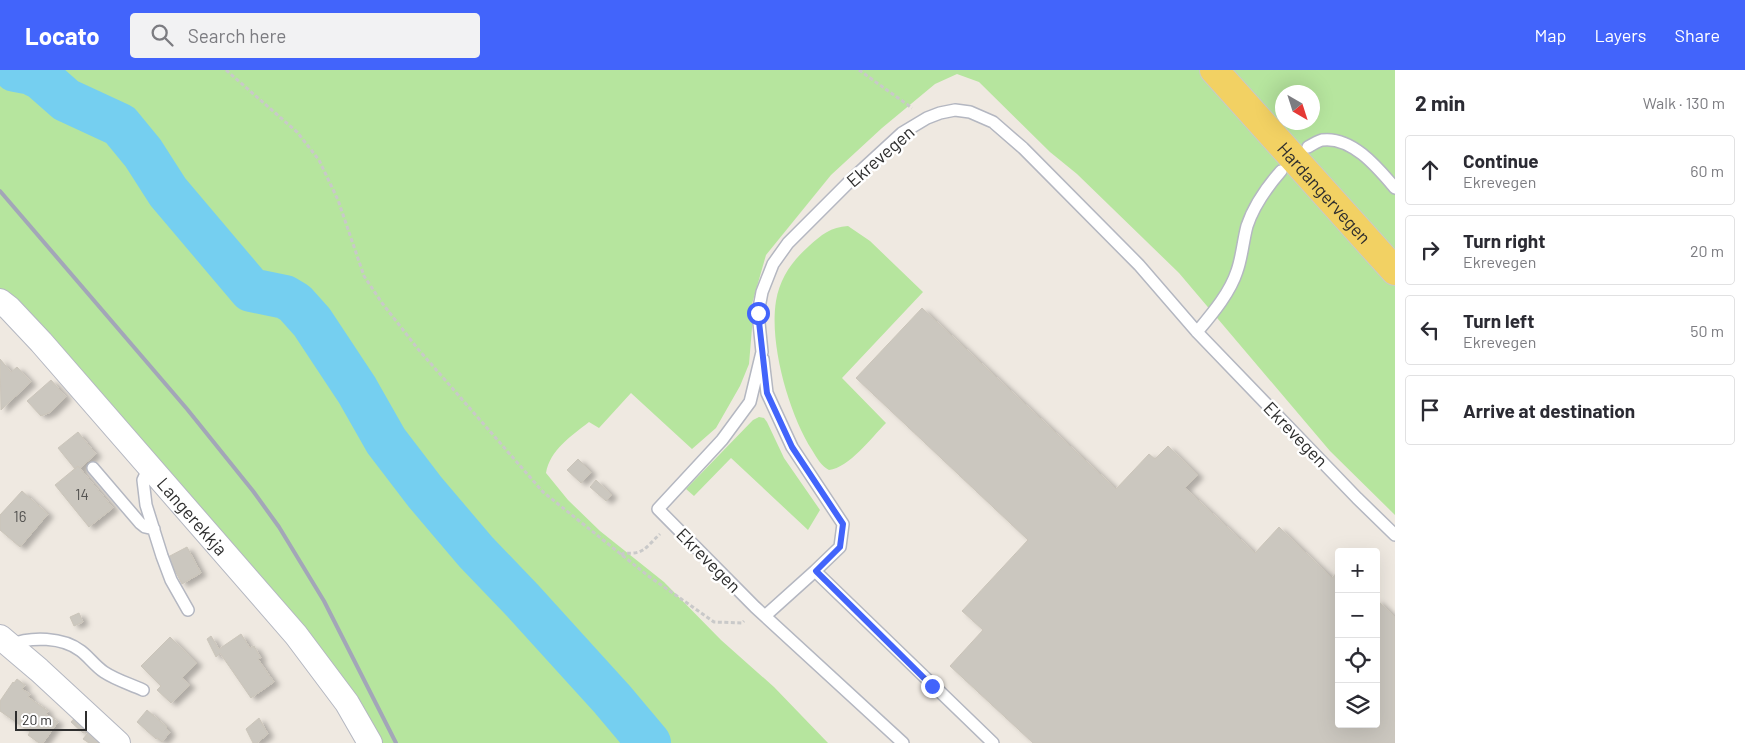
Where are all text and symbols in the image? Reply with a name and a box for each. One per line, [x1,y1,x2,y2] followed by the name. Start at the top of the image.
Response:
[130,13,480,58] search box
[25,21,100,50] text: Locato
[148,21,176,49] icon: search
[188,24,286,47] text: Search here
[1534,24,1566,46] text: Map
[1594,24,1647,46] text: Layers
[1675,24,1720,46] text: Share
[1275,85,1320,130] north arrow
[1415,90,1465,115] text: 2 min
[1643,93,1725,112] text: Walk · 130 m
[842,121,918,191] street label: Ekrevegen
[1273,137,1376,248] street label: Hardangervegen
[1463,149,1539,172] text: Continue
[1416,156,1444,184] icon: ahead
[1690,161,1724,180] text: 60 m
[1463,172,1536,191] text: Ekrevegen
[1463,229,1545,252] text: Turn right
[1416,236,1444,264] icon: right
[1690,241,1724,260] text: 20 m
[1463,252,1536,271] text: Ekrevegen
[747,302,770,325] route start
[1463,309,1534,332] text: Turn left
[1416,316,1444,344] icon: left
[1690,321,1724,340] text: 50 m
[1463,332,1536,351] text: Ekrevegen
[1416,396,1444,424] icon: arrive
[1259,397,1333,471] street label: Ekrevegen
[1463,399,1635,422] text: Arrive at destination
[153,473,232,560] street label: Langerekkja
[75,485,89,503] house number: 14
[14,507,26,525] house number: 16
[672,523,746,597] street label: Ekrevegen
[1335,548,1380,728] map controls
[1335,548,1380,593] button: +
[1335,593,1380,638] button: −
[1335,638,1380,683] button: locate
[921,675,944,698] route end
[1335,683,1380,728] button: layers
[15,708,88,731] scale bar
[22,711,52,728] text: 20 m

